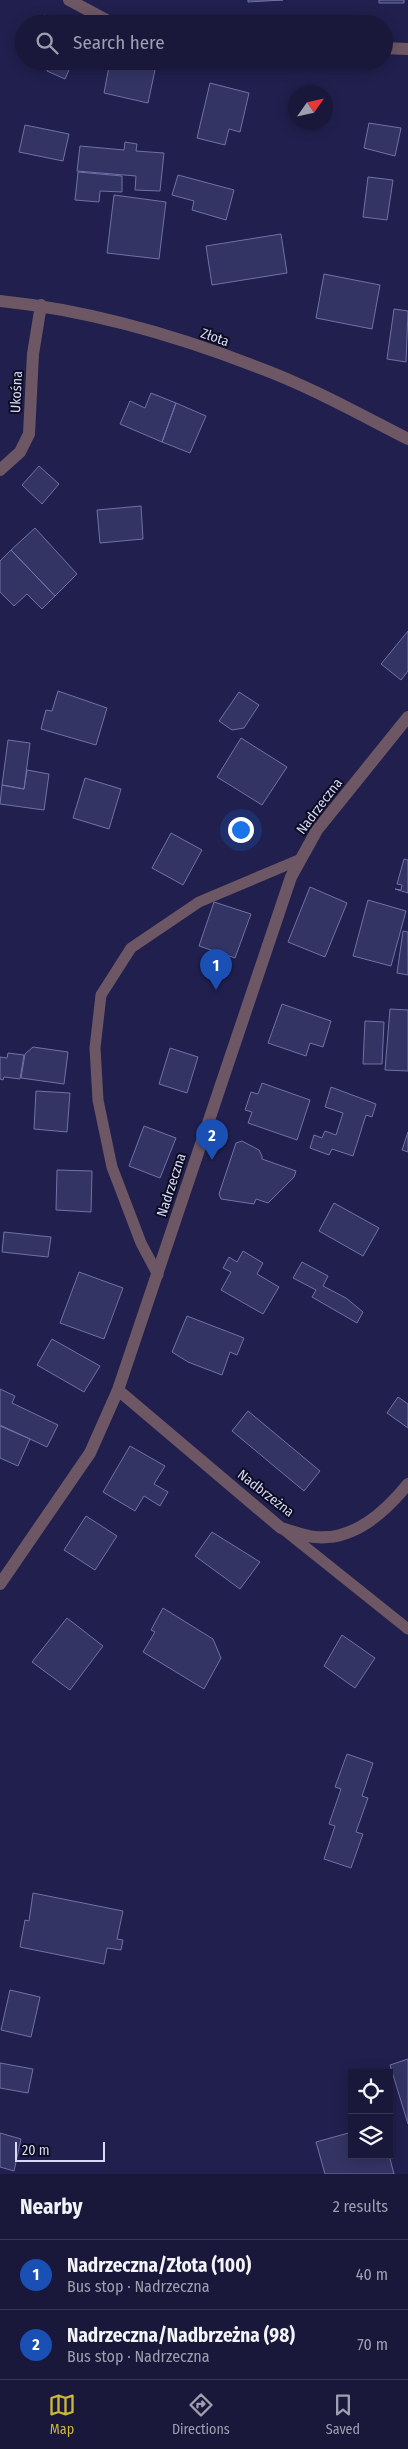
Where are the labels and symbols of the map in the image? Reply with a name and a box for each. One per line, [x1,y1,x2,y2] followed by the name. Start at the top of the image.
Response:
[288,85,333,130] north arrow
[198,325,231,350] street label: Złota
[7,370,26,414] street label: Ukośna
[293,775,346,838] street label: Nadrzeczna
[228,817,254,843] your location
[200,949,232,990] pin: 1
[196,1119,228,1160] pin: 2
[153,1151,190,1219] street label: Nadrzeczna
[234,1466,297,1521] street label: Nadbrzeżna
[15,2139,105,2162] scale bar

